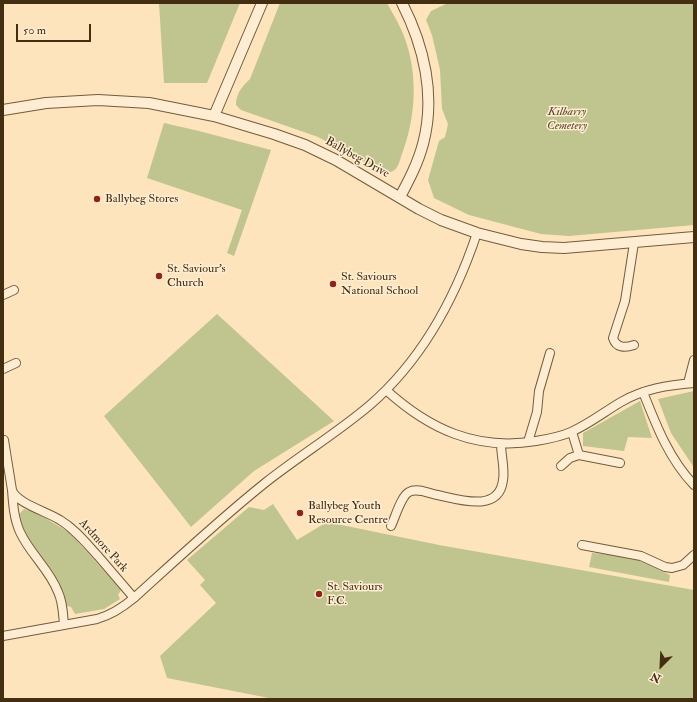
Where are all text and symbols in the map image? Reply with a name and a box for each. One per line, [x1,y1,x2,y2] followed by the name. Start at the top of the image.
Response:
[18,16,93,42] scale bar
[23,23,46,38] text: 50 m
[547,105,587,133] park label: Kilbarry Cemetery
[322,134,392,182] street label: Ballybeg Drive
[105,192,178,206] place label: Ballybeg Stores
[92,194,102,204] marker: Ballybeg Stores
[167,262,226,290] place label: St. Saviour's Church
[341,270,418,298] place label: St. Saviours National School
[154,271,164,281] marker: St. Saviour's Church
[328,279,338,289] marker: St. Saviours National School
[308,499,388,527] place label: Ballybeg Youth Resource Centre
[295,508,305,518] marker: Ballybeg Youth Resource Centre
[75,516,131,576] street label: Ardmore Park
[327,580,383,608] place label: St. Saviours F.C.
[314,589,324,599] marker: St. Saviours F.C.
[641,646,681,686] north arrow
[649,669,663,685] text: N

